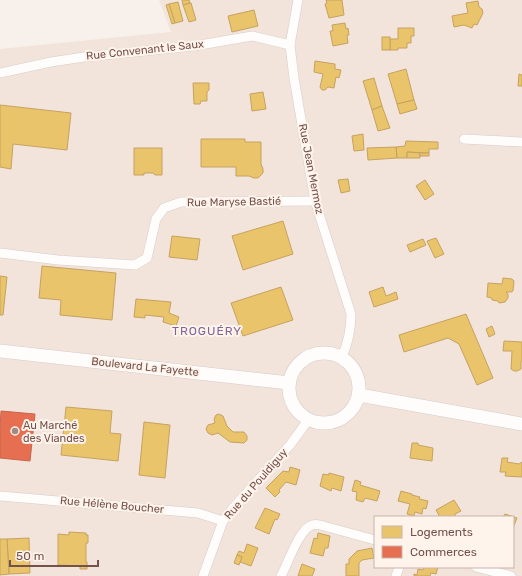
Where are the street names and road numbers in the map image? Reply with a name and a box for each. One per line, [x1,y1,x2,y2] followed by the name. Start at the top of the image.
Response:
[86,37,205,63] street label: Rue Convenant le Saux
[296,123,326,216] street label: Rue Jean Mermoz
[187,195,281,209] street label: Rue Maryse Bastié
[91,355,199,379] street label: Boulevard La Fayette
[222,446,290,522] street label: Rue du Pouldiguy
[59,494,165,516] street label: Rue Hélène Boucher

